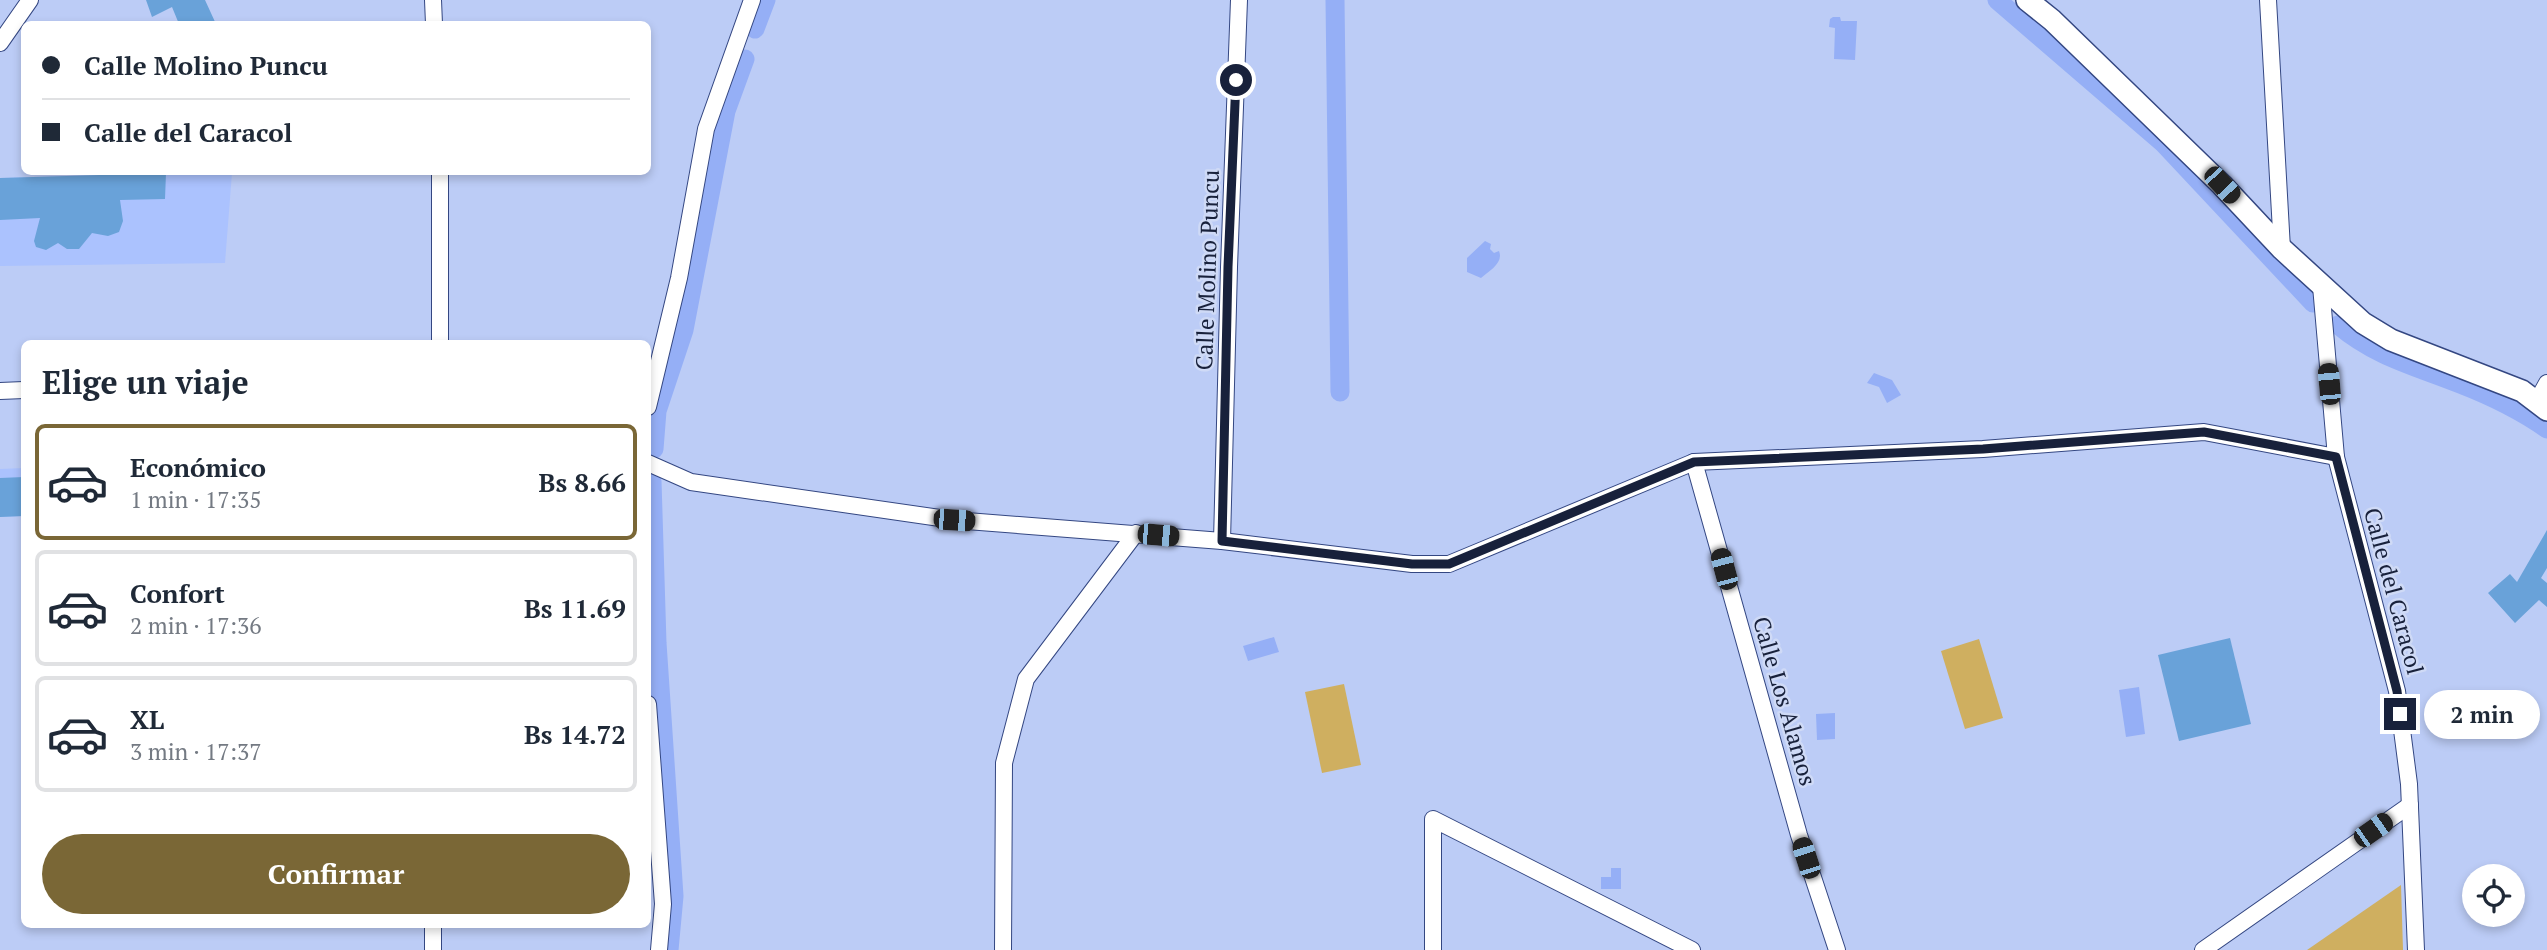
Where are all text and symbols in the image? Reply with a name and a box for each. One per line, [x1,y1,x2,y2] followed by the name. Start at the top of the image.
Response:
[84,48,328,82] text: Calle Molino Puncu
[1220,64,1252,96] route start
[84,115,292,149] text: Calle del Caracol
[2200,162,2245,208] car
[1188,169,1226,371] street label: Calle Molino Puncu
[42,361,249,403] text: Elige un viaje
[2317,362,2342,406] car
[130,450,266,484] text: Económico
[46,451,109,514] icon: car
[539,465,626,499] text: Bs 8.66
[130,484,262,515] text: 1 min · 17:35
[2357,504,2431,678] street label: Calle del Caracol
[933,508,976,532] car
[1137,523,1180,547] car
[1709,546,1740,592] car
[130,576,225,610] text: Confort
[46,577,109,640] icon: car
[524,591,626,625] text: Bs 11.69
[130,610,262,641] text: 2 min · 17:36
[1746,613,1824,789] street label: Calle Los Alamos
[2424,690,2540,738] callout: 2 min
[2384,698,2416,730] route end
[2451,699,2513,730] text: 2 min
[130,702,164,736] text: XL
[46,703,109,766] icon: car
[524,717,626,751] text: Bs 14.72
[130,736,262,767] text: 3 min · 17:37
[2350,809,2397,851] car
[42,834,630,914] button: Confirmar
[1790,835,1823,881] car
[2462,864,2525,927] map controls
[2462,864,2525,927] button: locate

